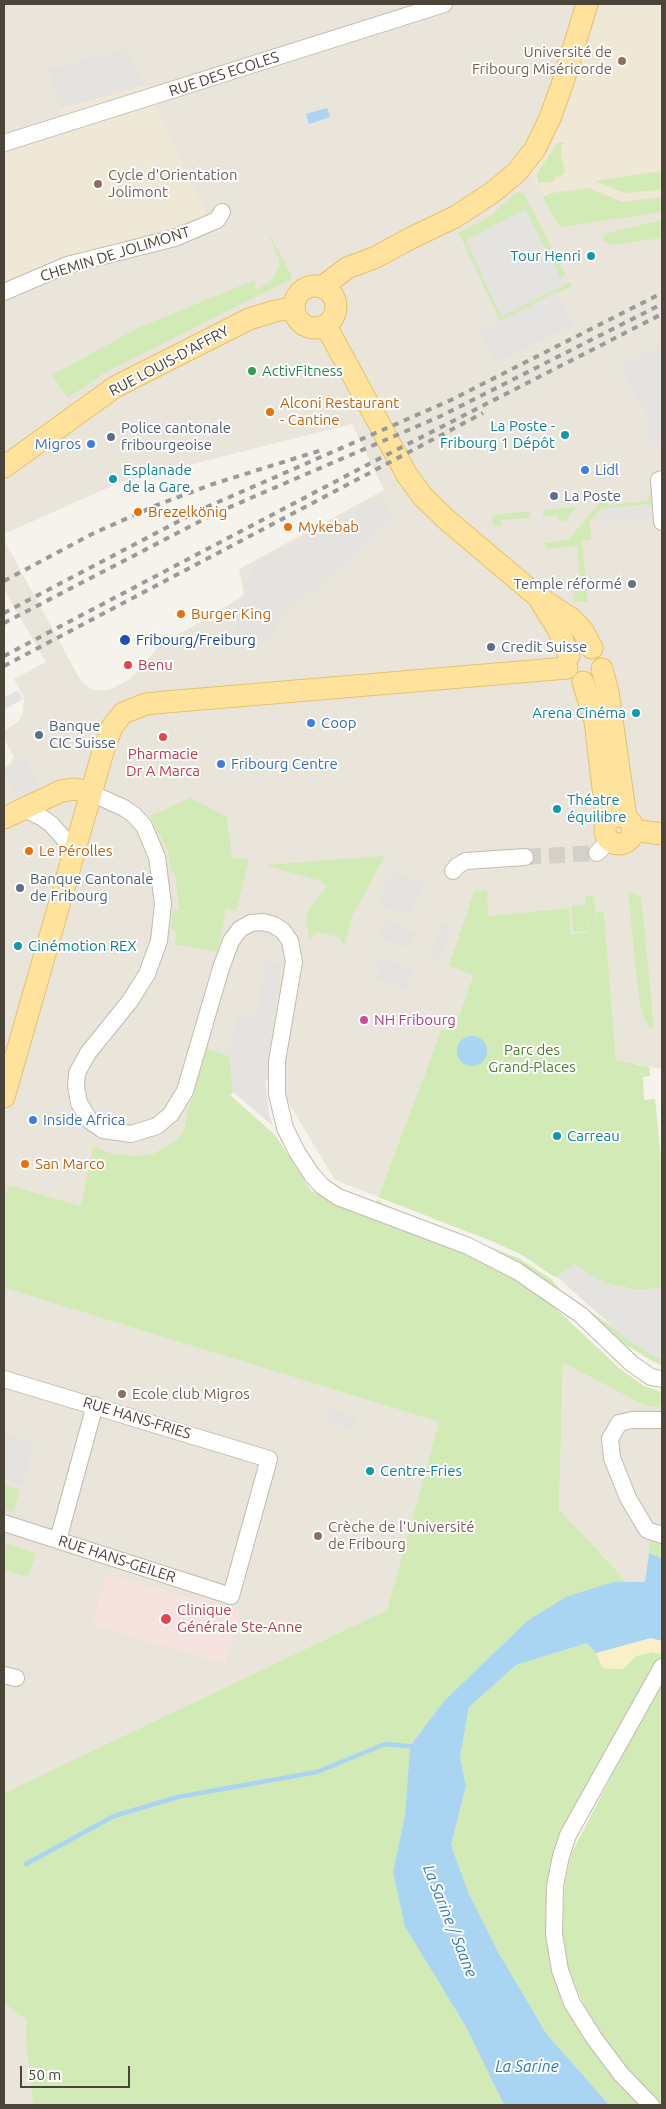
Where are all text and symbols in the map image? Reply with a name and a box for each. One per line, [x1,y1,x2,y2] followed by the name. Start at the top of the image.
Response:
[472,43,612,78] place label: Université de Fribourg Miséricorde
[167,48,281,100] street label: RUE DES ECOLES
[616,55,628,67] marker: Université de Fribourg Miséricorde
[108,166,237,201] place label: Cycle d'Orientation Jolimont
[92,178,104,190] marker: Cycle d'Orientation Jolimont
[38,223,192,285] street label: CHEMIN DE JOLIMONT
[510,247,581,265] place label: Tour Henri
[585,250,597,262] marker: Tour Henri
[106,322,232,400] street label: RUE LOUIS-D'AFFRY
[262,362,343,380] place label: ActivFitness
[246,365,258,377] marker: ActivFitness
[280,394,399,429] place label: Alconi Restaurant - Cantine
[264,406,276,418] marker: Alconi Restaurant - Cantine
[440,417,555,452] place label: La Poste - Fribourg 1 Dépôt
[121,419,231,454] place label: Police cantonale fribourgeoise
[559,429,571,441] marker: La Poste - Fribourg 1 Dépôt
[105,431,117,443] marker: Police cantonale fribourgeoise
[35,435,81,453] place label: Migros
[85,438,97,450] marker: Migros
[123,461,192,496] place label: Esplanade de la Gare
[595,461,619,479] place label: Lidl
[579,464,591,476] marker: Lidl
[107,473,119,485] marker: Esplanade de la Gare
[564,487,621,505] place label: La Poste
[548,490,560,502] marker: La Poste
[148,503,227,521] place label: Brezelkönig
[132,506,144,518] marker: Brezelkönig
[298,518,359,536] place label: Mykebab
[282,521,294,533] marker: Mykebab
[513,575,622,593] place label: Temple réformé
[626,578,638,590] marker: Temple réformé
[191,605,271,623] place label: Burger King
[175,608,187,620] marker: Burger King
[136,631,256,649] place label: Fribourg/Freiburg
[118,633,132,647] marker: Fribourg/Freiburg
[501,638,587,656] place label: Credit Suisse
[485,641,497,653] marker: Credit Suisse
[138,656,173,674] place label: Benu
[122,659,134,671] marker: Benu
[532,704,626,722] place label: Arena Cinéma
[630,707,642,719] marker: Arena Cinéma
[321,714,357,732] place label: Coop
[49,717,116,752] place label: Banque CIC Suisse
[305,717,317,729] marker: Coop
[33,729,45,741] marker: Banque CIC Suisse
[157,731,169,743] marker: Pharmacie Dr A Marca
[126,745,200,780] place label: Pharmacie Dr A Marca
[231,755,338,773] place label: Fribourg Centre
[215,758,227,770] marker: Fribourg Centre
[567,791,627,826] place label: Théatre équilibre
[551,803,563,815] marker: Théatre équilibre
[39,842,112,860] place label: Le Pérolles
[23,845,35,857] marker: Le Pérolles
[30,870,153,905] place label: Banque Cantonale de Fribourg
[14,882,26,894] marker: Banque Cantonale de Fribourg
[28,937,137,955] place label: Cinémotion REX
[12,940,24,952] marker: Cinémotion REX
[374,1011,456,1029] place label: NH Fribourg
[358,1014,370,1026] marker: NH Fribourg
[488,1041,576,1076] park label: Parc des Grand-Places
[43,1111,125,1129] place label: Inside Africa
[27,1114,39,1126] marker: Inside Africa
[567,1127,620,1145] place label: Carreau
[551,1130,563,1142] marker: Carreau
[35,1155,105,1173] place label: San Marco
[19,1158,31,1170] marker: San Marco
[132,1385,250,1403] place label: Ecole club Migros
[116,1388,128,1400] marker: Ecole club Migros
[81,1393,193,1443] street label: RUE HANS-FRIES
[380,1462,462,1480] place label: Centre-Fries
[364,1465,376,1477] marker: Centre-Fries
[328,1518,474,1553] place label: Crèche de l'Université de Fribourg
[312,1530,324,1542] marker: Crèche de l'Université de Fribourg
[56,1532,178,1586] street label: RUE HANS-GEILER
[177,1601,303,1636] place label: Clinique Générale Ste-Anne
[159,1612,173,1626] marker: Clinique Générale Ste-Anne
[419,1862,481,1980] water label: La Sarine / Saane
[22,2056,132,2088] scale bar
[495,2057,559,2077] water label: La Sarine
[28,2066,61,2083] text: 50 m

